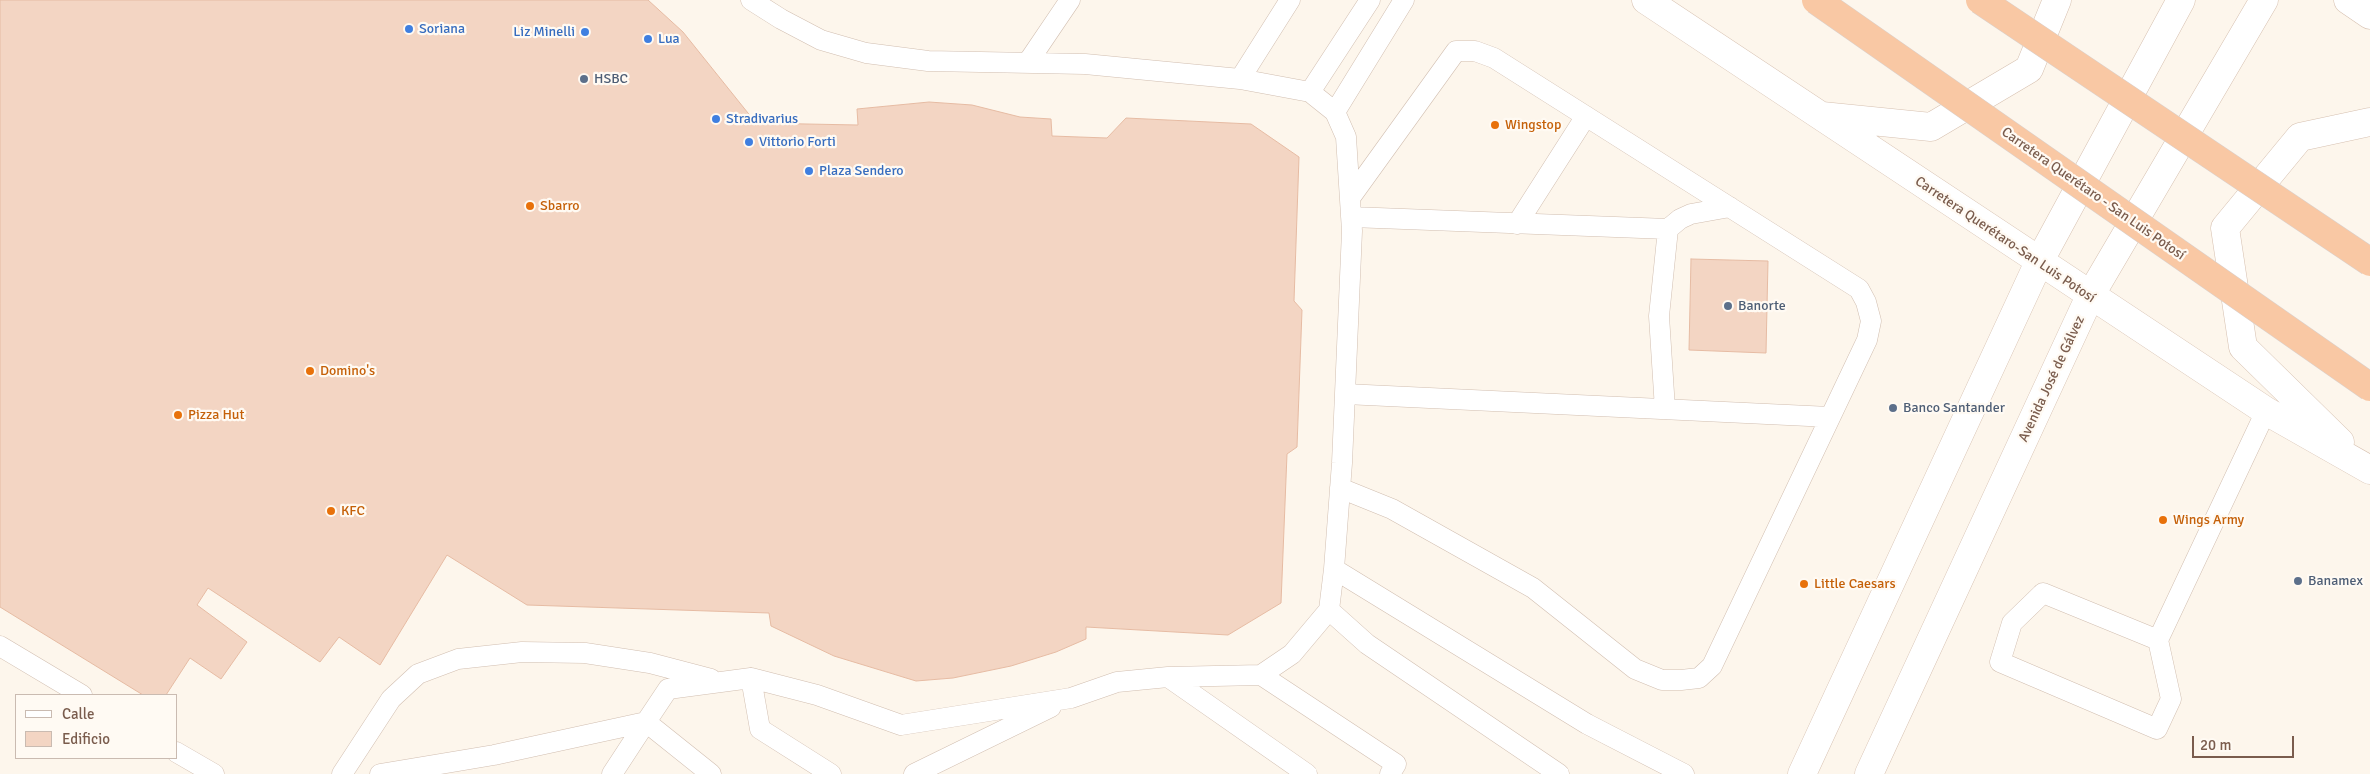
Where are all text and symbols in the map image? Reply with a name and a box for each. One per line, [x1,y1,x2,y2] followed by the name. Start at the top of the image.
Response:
[419,21,465,37] place label: Soriana
[403,23,415,35] marker: Soriana
[513,24,575,40] place label: Liz Minelli
[579,26,591,38] marker: Liz Minelli
[658,31,680,47] place label: Lua
[642,33,654,45] marker: Lua
[594,71,628,87] place label: HSBC
[578,73,590,85] marker: HSBC
[726,111,798,127] place label: Stradivarius
[710,113,722,125] marker: Stradivarius
[1505,117,1561,133] place label: Wingstop
[1489,119,1501,131] marker: Wingstop
[1998,124,2188,264] street label: Carretera Querétaro - San Luis Potosí
[759,134,836,150] place label: Vittorio Forti
[743,136,755,148] marker: Vittorio Forti
[819,163,904,179] place label: Plaza Sendero
[803,165,815,177] marker: Plaza Sendero
[1912,173,2098,307] street label: Carretera Querétaro-San Luis Potosí
[540,198,580,214] place label: Sbarro
[524,200,536,212] marker: Sbarro
[1738,298,1786,314] place label: Banorte
[1722,300,1734,312] marker: Banorte
[2015,313,2089,445] street label: Avenida José de Gálvez
[320,363,375,379] place label: Domino's
[304,365,316,377] marker: Domino's
[1903,400,2005,416] place label: Banco Santander
[1887,402,1899,414] marker: Banco Santander
[188,407,244,423] place label: Pizza Hut
[172,409,184,421] marker: Pizza Hut
[341,503,365,519] place label: KFC
[325,505,337,517] marker: KFC
[2173,512,2244,528] place label: Wings Army
[2157,514,2169,526] marker: Wings Army
[2308,573,2363,589] place label: Banamex
[2292,575,2304,587] marker: Banamex
[1814,576,1896,592] place label: Little Caesars
[1798,578,1810,590] marker: Little Caesars
[15,694,178,759] legend
[62,705,95,723] text: Calle
[2195,726,2298,758] scale bar
[62,730,110,748] text: Edificio
[2200,736,2231,754] text: 20 m

